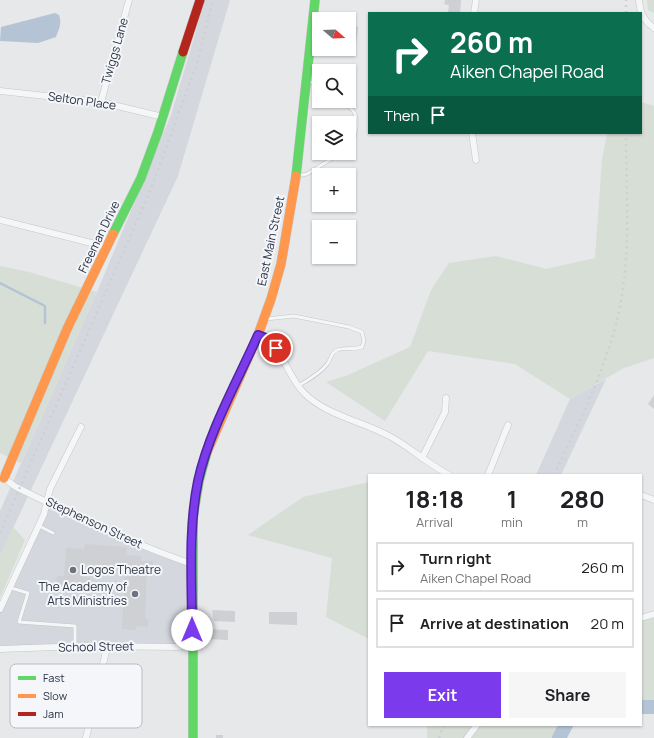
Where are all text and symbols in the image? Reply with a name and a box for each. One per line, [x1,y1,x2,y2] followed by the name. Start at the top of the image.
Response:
[312,12,356,56] north arrow
[312,12,356,264] map controls
[97,16,132,86] street label: Twiggs Lane
[450,23,533,61] text: 260 m
[384,28,436,80] icon: right
[450,59,604,83] text: Aiken Chapel Road
[312,64,356,108] button: search
[47,87,117,114] street label: Selton Place
[427,104,449,126] icon: arrive
[384,105,419,126] text: Then
[312,116,356,160] button: layers
[312,168,356,212] button: +
[253,194,288,287] street label: East Main Street
[74,198,123,276] street label: Freeman Drive
[312,220,356,264] button: −
[259,331,293,365] pin
[265,337,287,359] icon: arrive
[405,482,464,515] text: 18:18
[507,482,517,515] text: 1
[560,482,605,515] text: 280
[43,493,146,553] street label: Stephenson Street
[416,513,453,531] text: Arrival
[501,513,523,531] text: min
[577,513,588,531] text: m
[420,548,491,569] text: Turn right
[386,556,408,578] icon: right
[581,557,624,578] text: 260 m
[81,561,161,578] place label: Logos Theatre
[68,565,78,575] marker: Logos Theatre
[420,569,531,587] text: Aiken Chapel Road
[38,578,128,609] place label: The Academy of Arts Ministries
[130,589,140,599] marker: The Academy of Arts Ministries
[171,609,213,651] position arrow
[386,612,408,634] icon: arrive
[420,613,569,634] text: Arrive at destination
[591,613,624,634] text: 20 m
[58,637,134,656] street label: School Street
[10,664,142,728] legend
[43,670,65,685] text: Fast
[384,672,501,718] button: Exit
[509,672,626,718] button: Share
[43,688,68,703] text: Slow
[43,706,64,721] text: Jam

